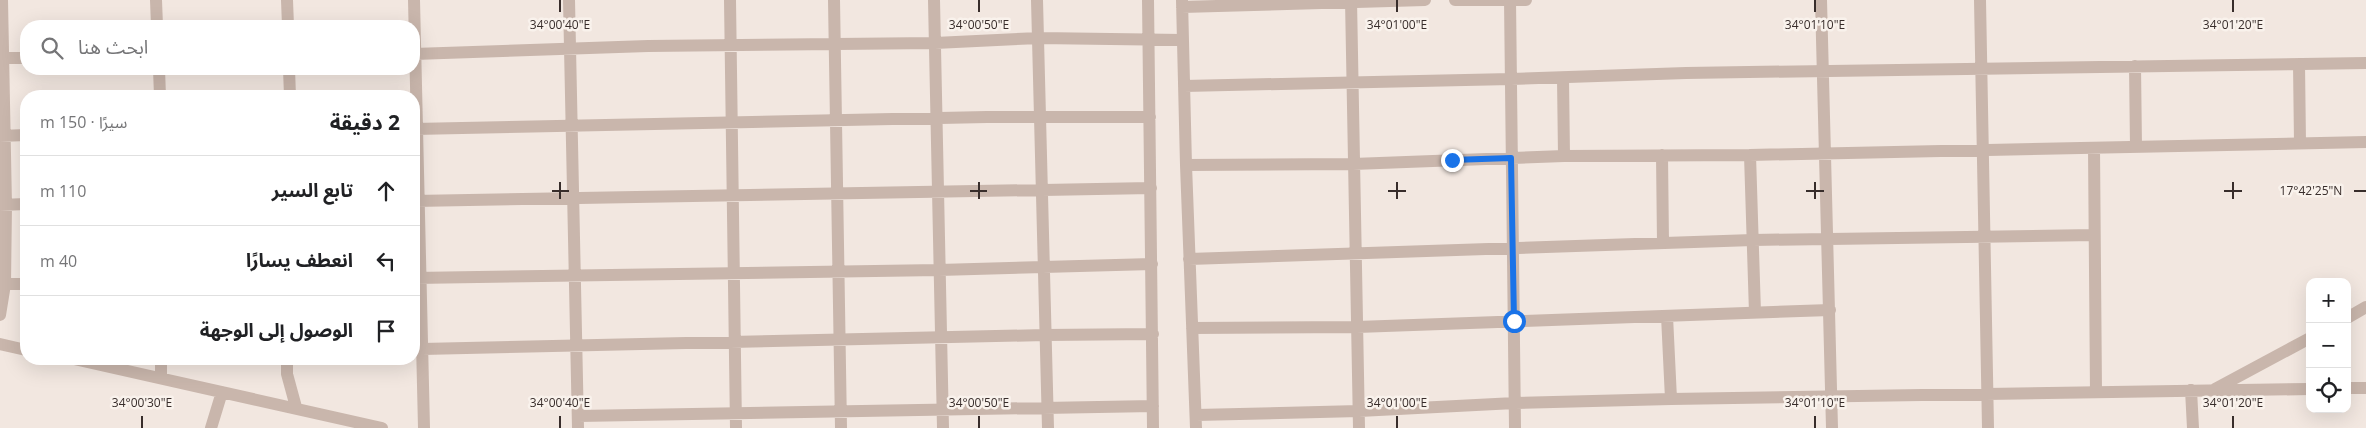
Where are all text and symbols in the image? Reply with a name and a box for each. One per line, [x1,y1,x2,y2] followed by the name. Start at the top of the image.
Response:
[530,16,590,33] text: 34°00'40"E
[949,16,1009,33] text: 34°00'50"E
[1367,16,1427,33] text: 34°01'00"E
[1785,16,1845,33] text: 34°01'10"E
[2203,16,2263,33] text: 34°01'20"E
[20,20,420,75] search box
[38,34,66,62] icon: search
[78,34,148,60] text: ابحث هنا
[330,108,400,136] text: 2 دقيقة
[40,111,127,133] text: سيرًا · 150 m
[1441,149,1464,172] route end
[272,177,353,203] text: تابع السير
[372,177,400,205] icon: ahead
[40,180,86,202] text: 110 m
[2280,182,2342,199] text: 17°42'25"N
[246,247,353,273] text: انعطف يسارًا
[372,247,400,275] icon: left
[40,250,77,272] text: 40 m
[2306,278,2351,413] map controls
[2306,278,2351,323] button: +
[1503,310,1526,333] route start
[200,317,353,343] text: الوصول إلى الوجهة
[372,317,400,345] icon: arrive
[2306,323,2351,368] button: −
[2306,368,2351,413] button: locate
[112,394,172,411] text: 34°00'30"E
[530,394,590,411] text: 34°00'40"E
[949,394,1009,411] text: 34°00'50"E
[1367,394,1427,411] text: 34°01'00"E
[1785,394,1845,411] text: 34°01'10"E
[2203,394,2263,411] text: 34°01'20"E

